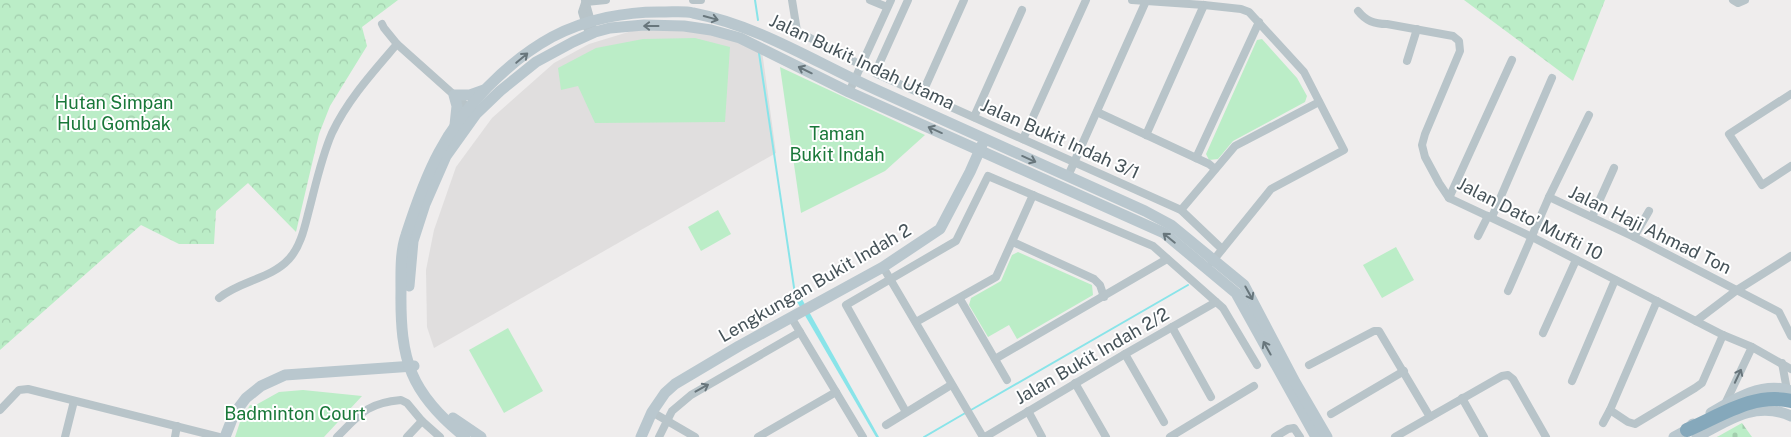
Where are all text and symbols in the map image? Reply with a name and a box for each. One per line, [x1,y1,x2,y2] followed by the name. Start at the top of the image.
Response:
[766,9,958,114] street label: Jalan Bukit Indah Utama
[703,13,719,23] one-way arrow
[644,21,660,31] one-way arrow
[515,52,528,63] one-way arrow
[798,65,813,74] one-way arrow
[54,92,174,134] park label: Hutan Simpan Hulu Gombak
[978,94,1143,183] street label: Jalan Bukit Indah 3/1
[789,123,885,165] park label: Taman Bukit Indah
[928,125,943,135] one-way arrow
[1021,154,1036,164] one-way arrow
[1454,173,1607,264] street label: Jalan Dato' Mufti 10
[1566,181,1735,278] street label: Jalan Haji Ahmad Ton
[715,219,915,346] street label: Lengkungan Bukit Indah 2
[1163,232,1176,243] one-way arrow
[1244,285,1254,299] one-way arrow
[1011,303,1172,408] street label: Jalan Bukit Indah 2/2
[1262,341,1272,356] one-way arrow
[1734,369,1744,384] one-way arrow
[694,383,709,393] one-way arrow
[224,403,366,424] park label: Badminton Court

